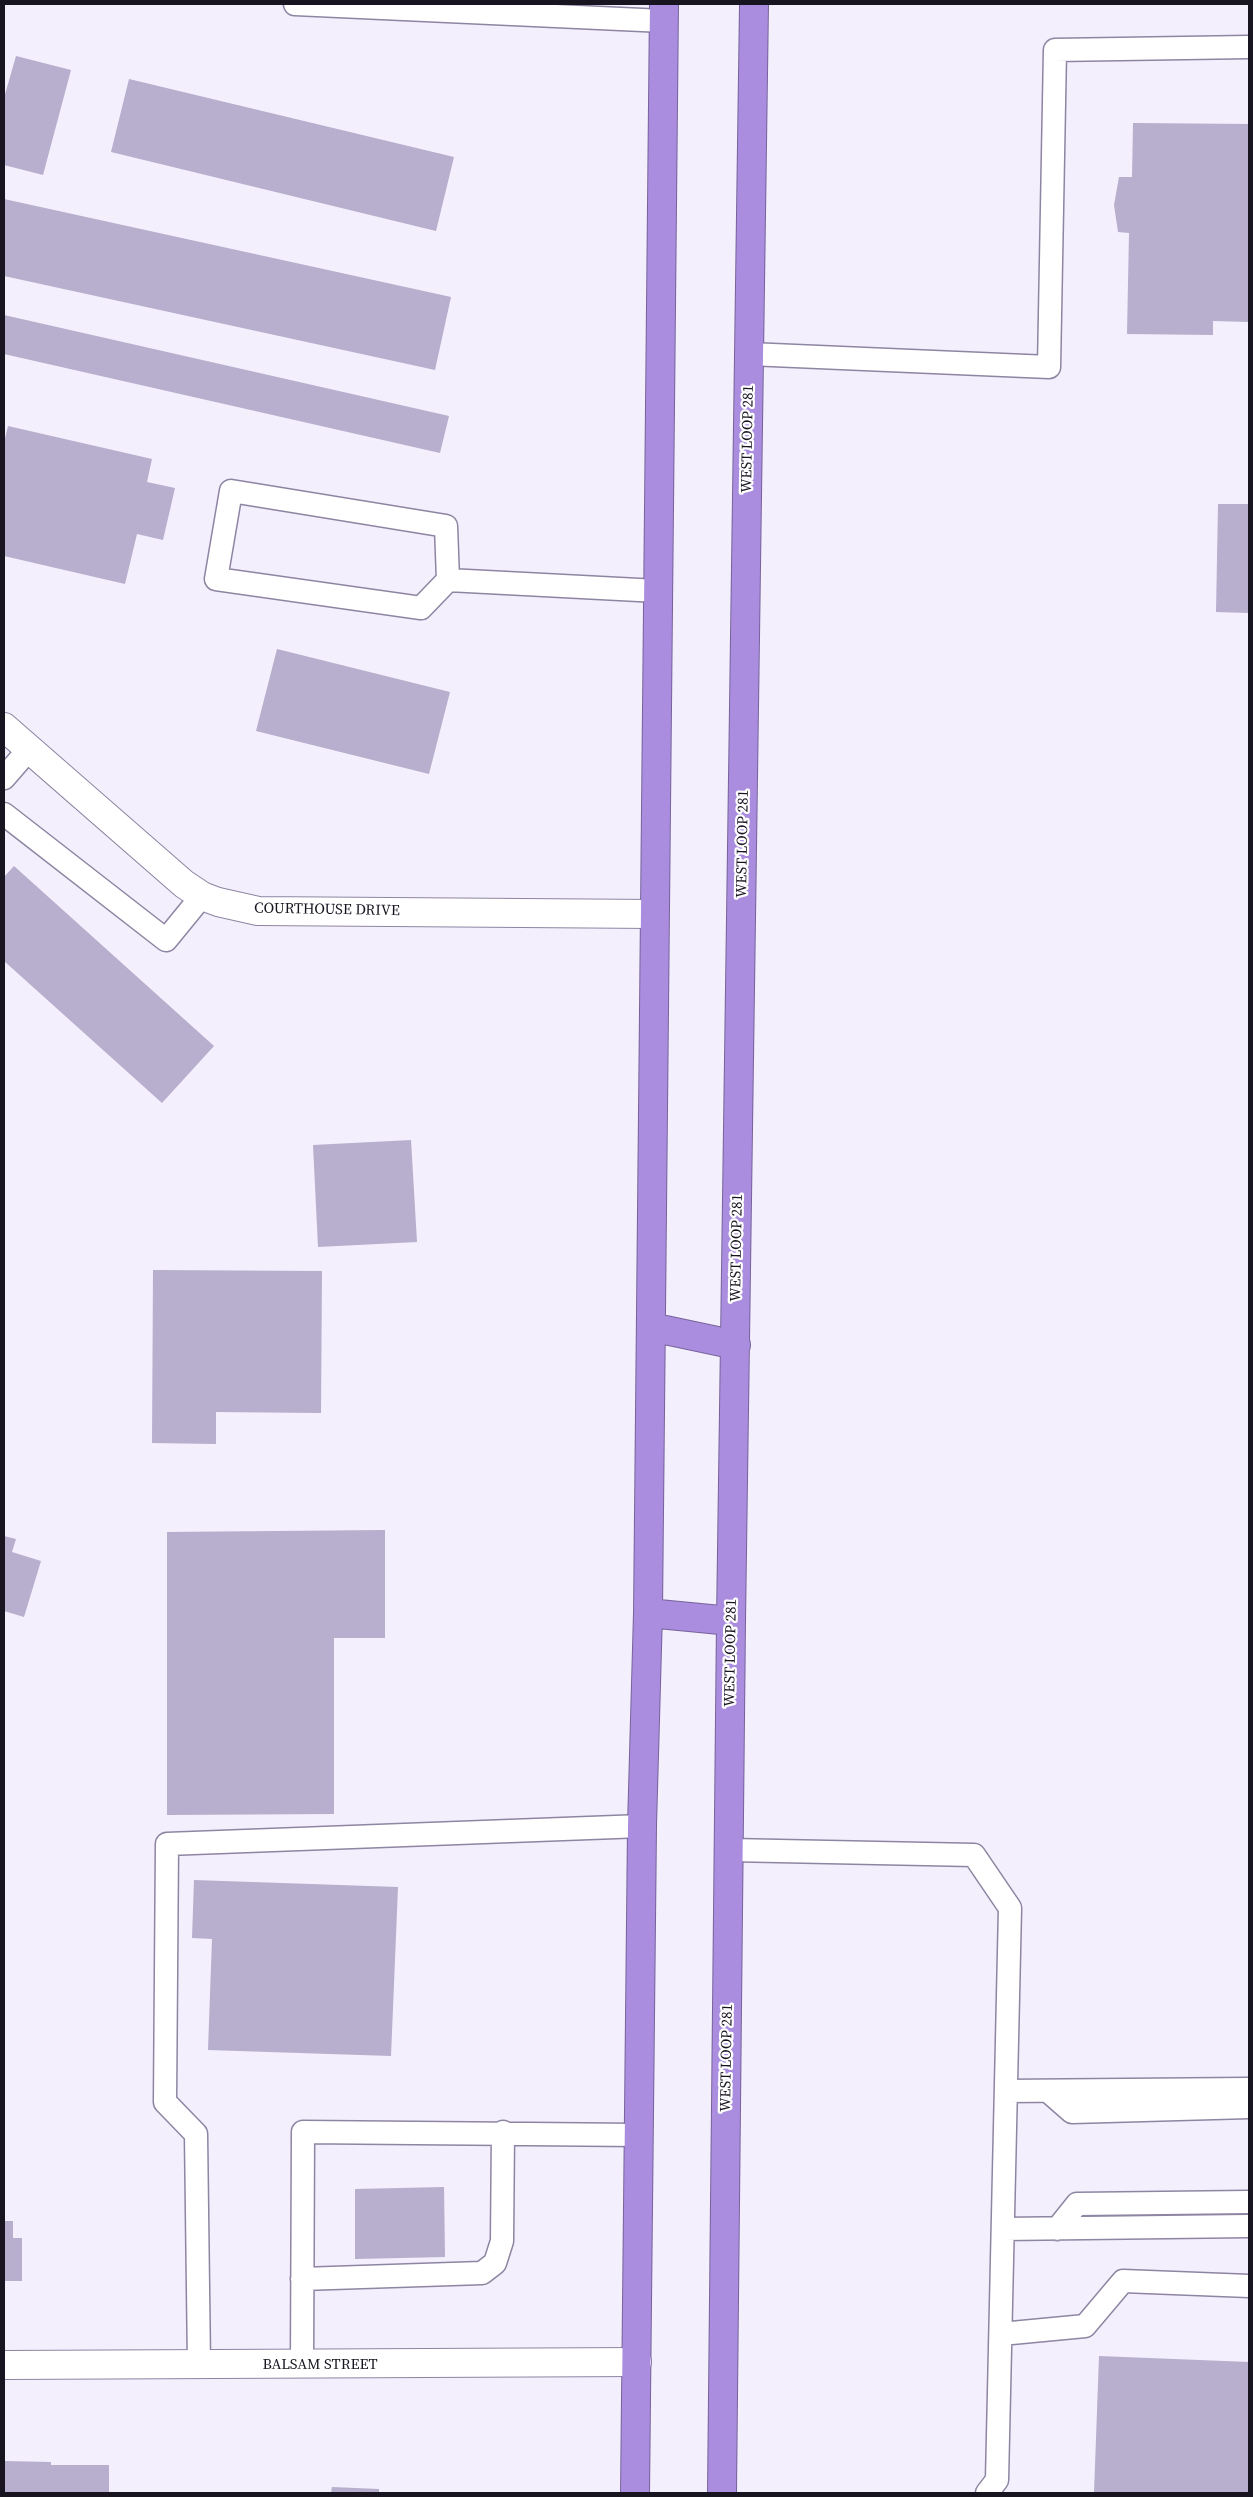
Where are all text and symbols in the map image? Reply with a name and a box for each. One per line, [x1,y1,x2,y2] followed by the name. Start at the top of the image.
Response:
[738,385,758,493] street label: WEST LOOP 281
[733,790,753,898] street label: WEST LOOP 281
[254,900,400,920] street label: COURTHOUSE DRIVE
[727,1194,747,1302] street label: WEST LOOP 281
[721,1599,741,1707] street label: WEST LOOP 281
[717,2004,737,2112] street label: WEST LOOP 281
[262,2356,378,2374] street label: BALSAM STREET

